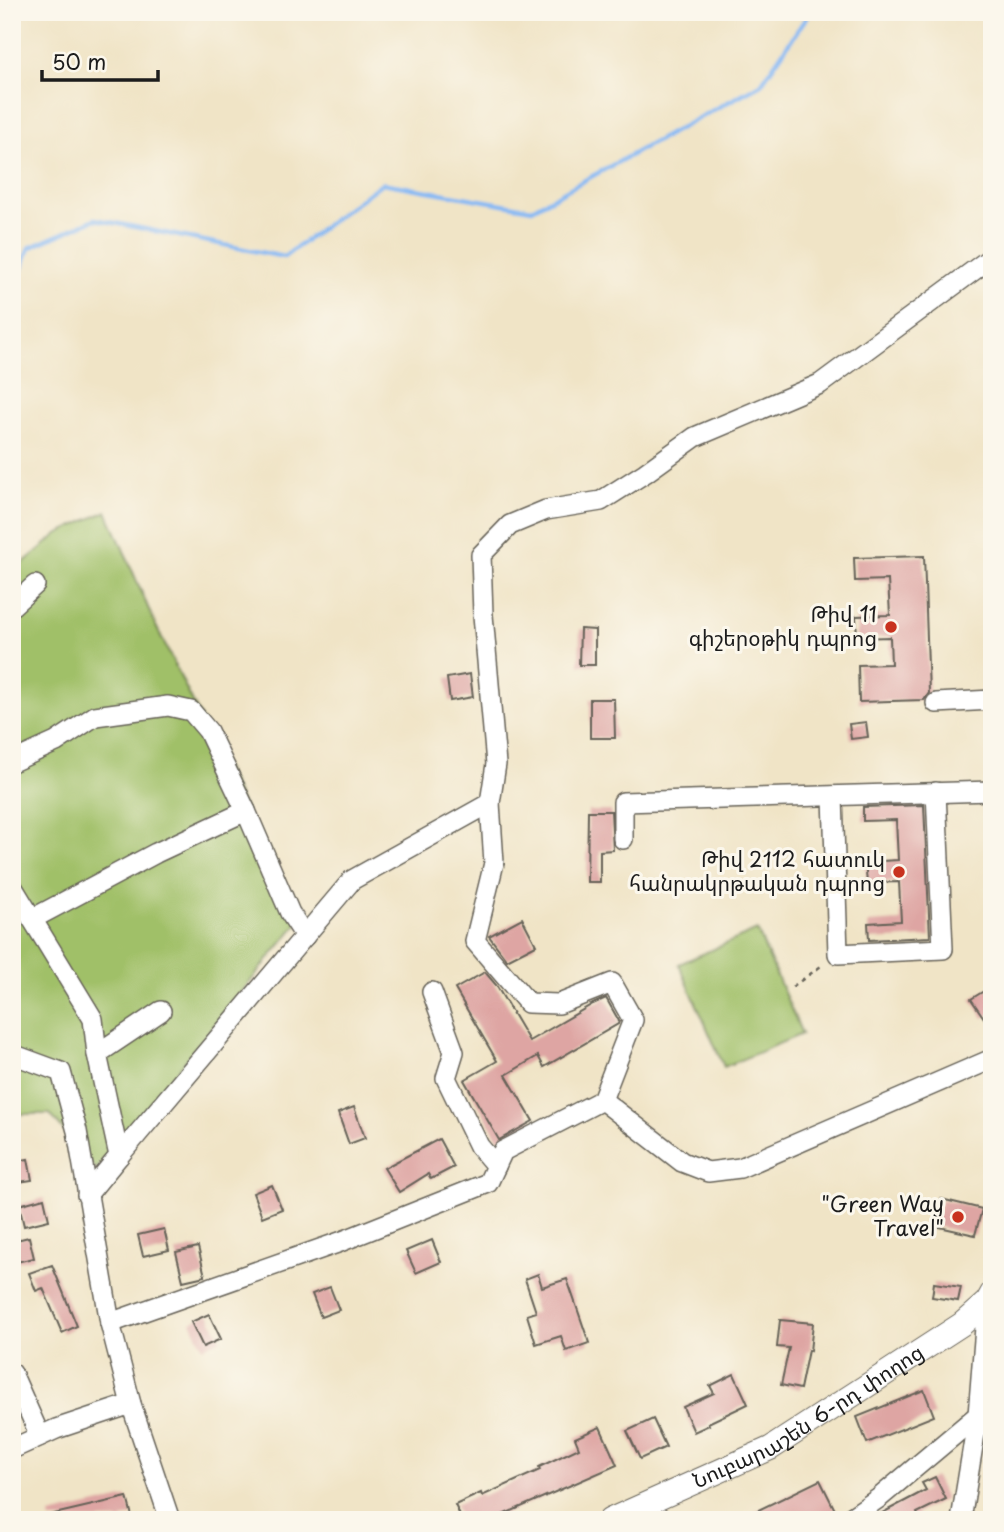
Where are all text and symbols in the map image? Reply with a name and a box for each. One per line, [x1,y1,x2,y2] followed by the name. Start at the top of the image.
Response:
[42,38,158,82] scale bar
[52,45,106,77] text: 50 m
[689,597,877,653] place label: Թիվ 11 գիշերօթիկ դպրոց
[883,619,899,635] marker: Թիվ 11 գիշերօթիկ դպրոց
[629,842,885,898] place label: Թիվ 2112 հատուկ հանրակրթական դպրոց
[891,864,907,880] marker: Թիվ 2112 հատուկ հանրակրթական դպրոց
[821,1187,944,1243] place label: "Green Way Travel"
[950,1209,966,1225] marker: "Green Way Travel"
[687,1335,929,1495] street label: Նուբարաշեն 6-րդ փողոց

